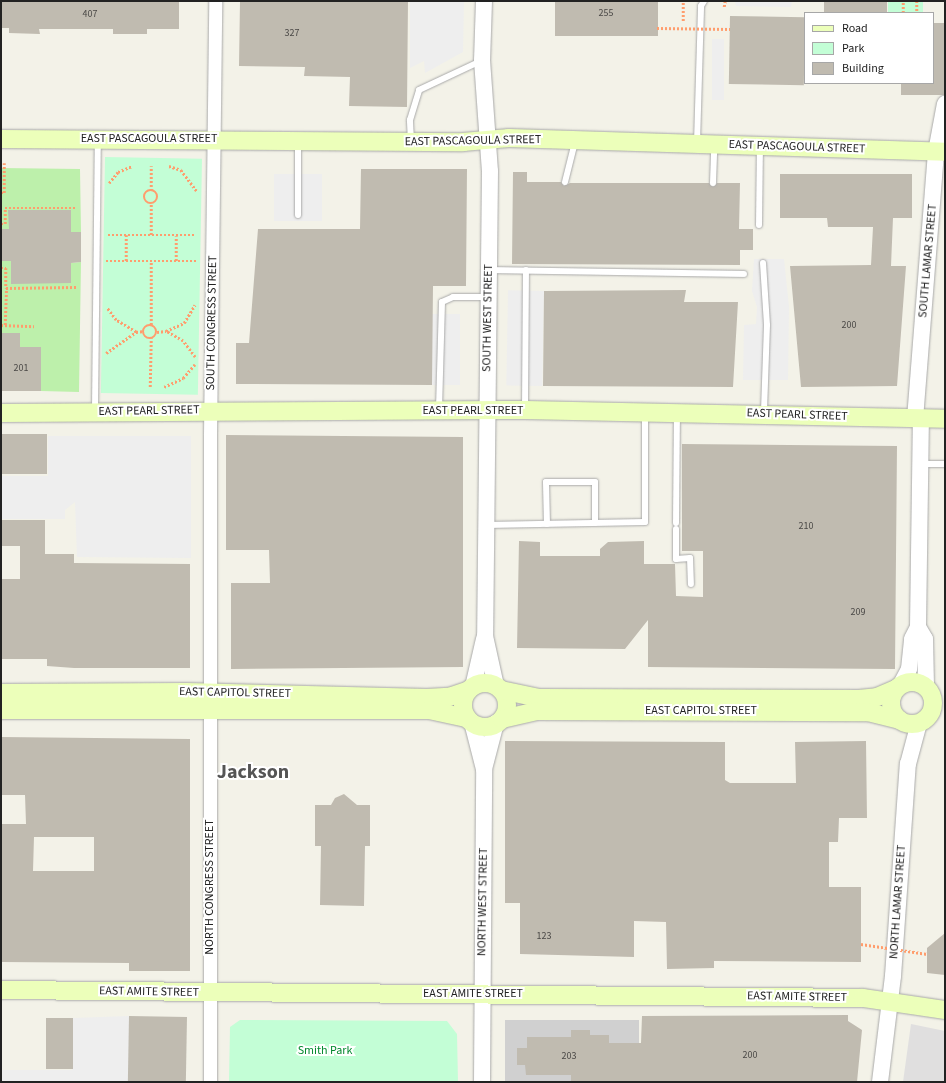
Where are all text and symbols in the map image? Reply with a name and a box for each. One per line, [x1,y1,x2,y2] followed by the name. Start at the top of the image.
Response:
[599,8,613,20] house number: 255
[83,9,97,21] house number: 407
[804,12,934,84] legend
[842,20,868,37] text: Road
[285,28,299,40] house number: 327
[842,40,864,57] text: Park
[842,60,884,77] text: Building
[81,132,217,146] street label: EAST PASCAGOULA STREET
[405,133,541,149] street label: EAST PASCAGOULA STREET
[728,137,866,157] street label: EAST PASCAGOULA STREET
[916,204,940,318] street label: SOUTH LAMAR STREET
[204,255,220,391] street label: SOUTH CONGRESS STREET
[480,264,496,372] street label: SOUTH WEST STREET
[842,320,856,332] house number: 200
[14,363,28,375] house number: 201
[98,403,200,419] street label: EAST PEARL STREET
[422,404,524,418] street label: EAST PEARL STREET
[746,406,848,424] street label: EAST PEARL STREET
[799,521,813,533] house number: 210
[851,607,865,619] house number: 209
[179,685,291,701] street label: EAST CAPITOL STREET
[645,704,757,718] street label: EAST CAPITOL STREET
[217,760,289,784] district label: Jackson
[203,819,217,955] street label: NORTH CONGRESS STREET
[887,844,909,960] street label: NORTH LAMAR STREET
[475,848,491,956] street label: NORTH WEST STREET
[537,931,551,943] house number: 123
[99,984,199,1000] street label: EAST AMITE STREET
[423,987,523,1001] street label: EAST AMITE STREET
[747,989,847,1005] street label: EAST AMITE STREET
[298,1044,352,1058] park label: Smith Park
[743,1050,757,1062] house number: 200
[562,1051,576,1063] house number: 203

